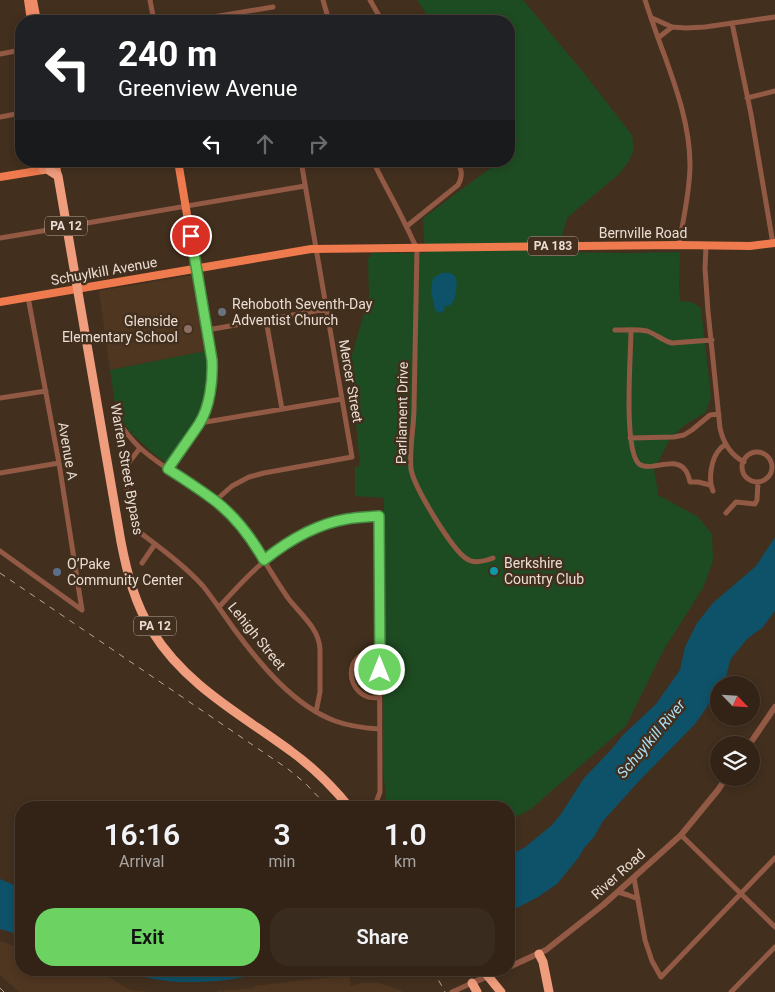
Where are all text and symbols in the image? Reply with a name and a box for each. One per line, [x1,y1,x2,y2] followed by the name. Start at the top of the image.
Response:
[118,34,217,75] text: 240 m
[35,35,100,100] icon: left
[118,76,297,101] text: Greenview Avenue
[198,130,226,158] icon: left
[251,130,279,158] icon: ahead
[304,130,332,158] icon: right
[170,215,212,257] pin
[45,217,87,236] road number: PA 12
[177,222,205,250] icon: arrive
[599,225,687,241] street label: Bernville Road
[528,237,578,256] road number: PA 183
[50,254,158,288] street label: Schuylkill Avenue
[232,296,373,328] place label: Rehoboth Seventh-Day Adventist Church
[216,306,228,318] marker: Rehoboth Seventh-Day Adventist Church
[62,313,178,345] place label: Glenside Elementary School
[182,323,194,335] marker: Glenside Elementary School
[336,338,366,424] street label: Mercer Street
[393,362,411,464] street label: Parliament Drive
[108,402,146,536] street label: Warren Street Bypass
[55,421,81,481] street label: Avenue A
[504,555,584,587] place label: Berkshire Country Club
[67,556,183,588] place label: O’Pake Community Center
[488,565,500,577] marker: Berkshire Country Club
[51,566,63,578] marker: O’Pake Community Center
[225,599,289,673] street label: Lehigh Street
[134,616,176,636] road number: PA 12
[353,643,405,695] position arrow
[710,676,760,726] north arrow
[710,676,760,786] map controls
[613,695,690,782] water label: Schuylkill River
[710,736,760,786] button: layers
[103,817,180,852] text: 16:16
[273,817,291,852] text: 3
[384,817,427,852] text: 1.0
[588,846,648,902] street label: River Road
[119,852,164,871] text: Arrival
[269,852,295,871] text: min
[394,852,416,871] text: km
[35,908,260,966] button: Exit
[270,908,495,966] button: Share

